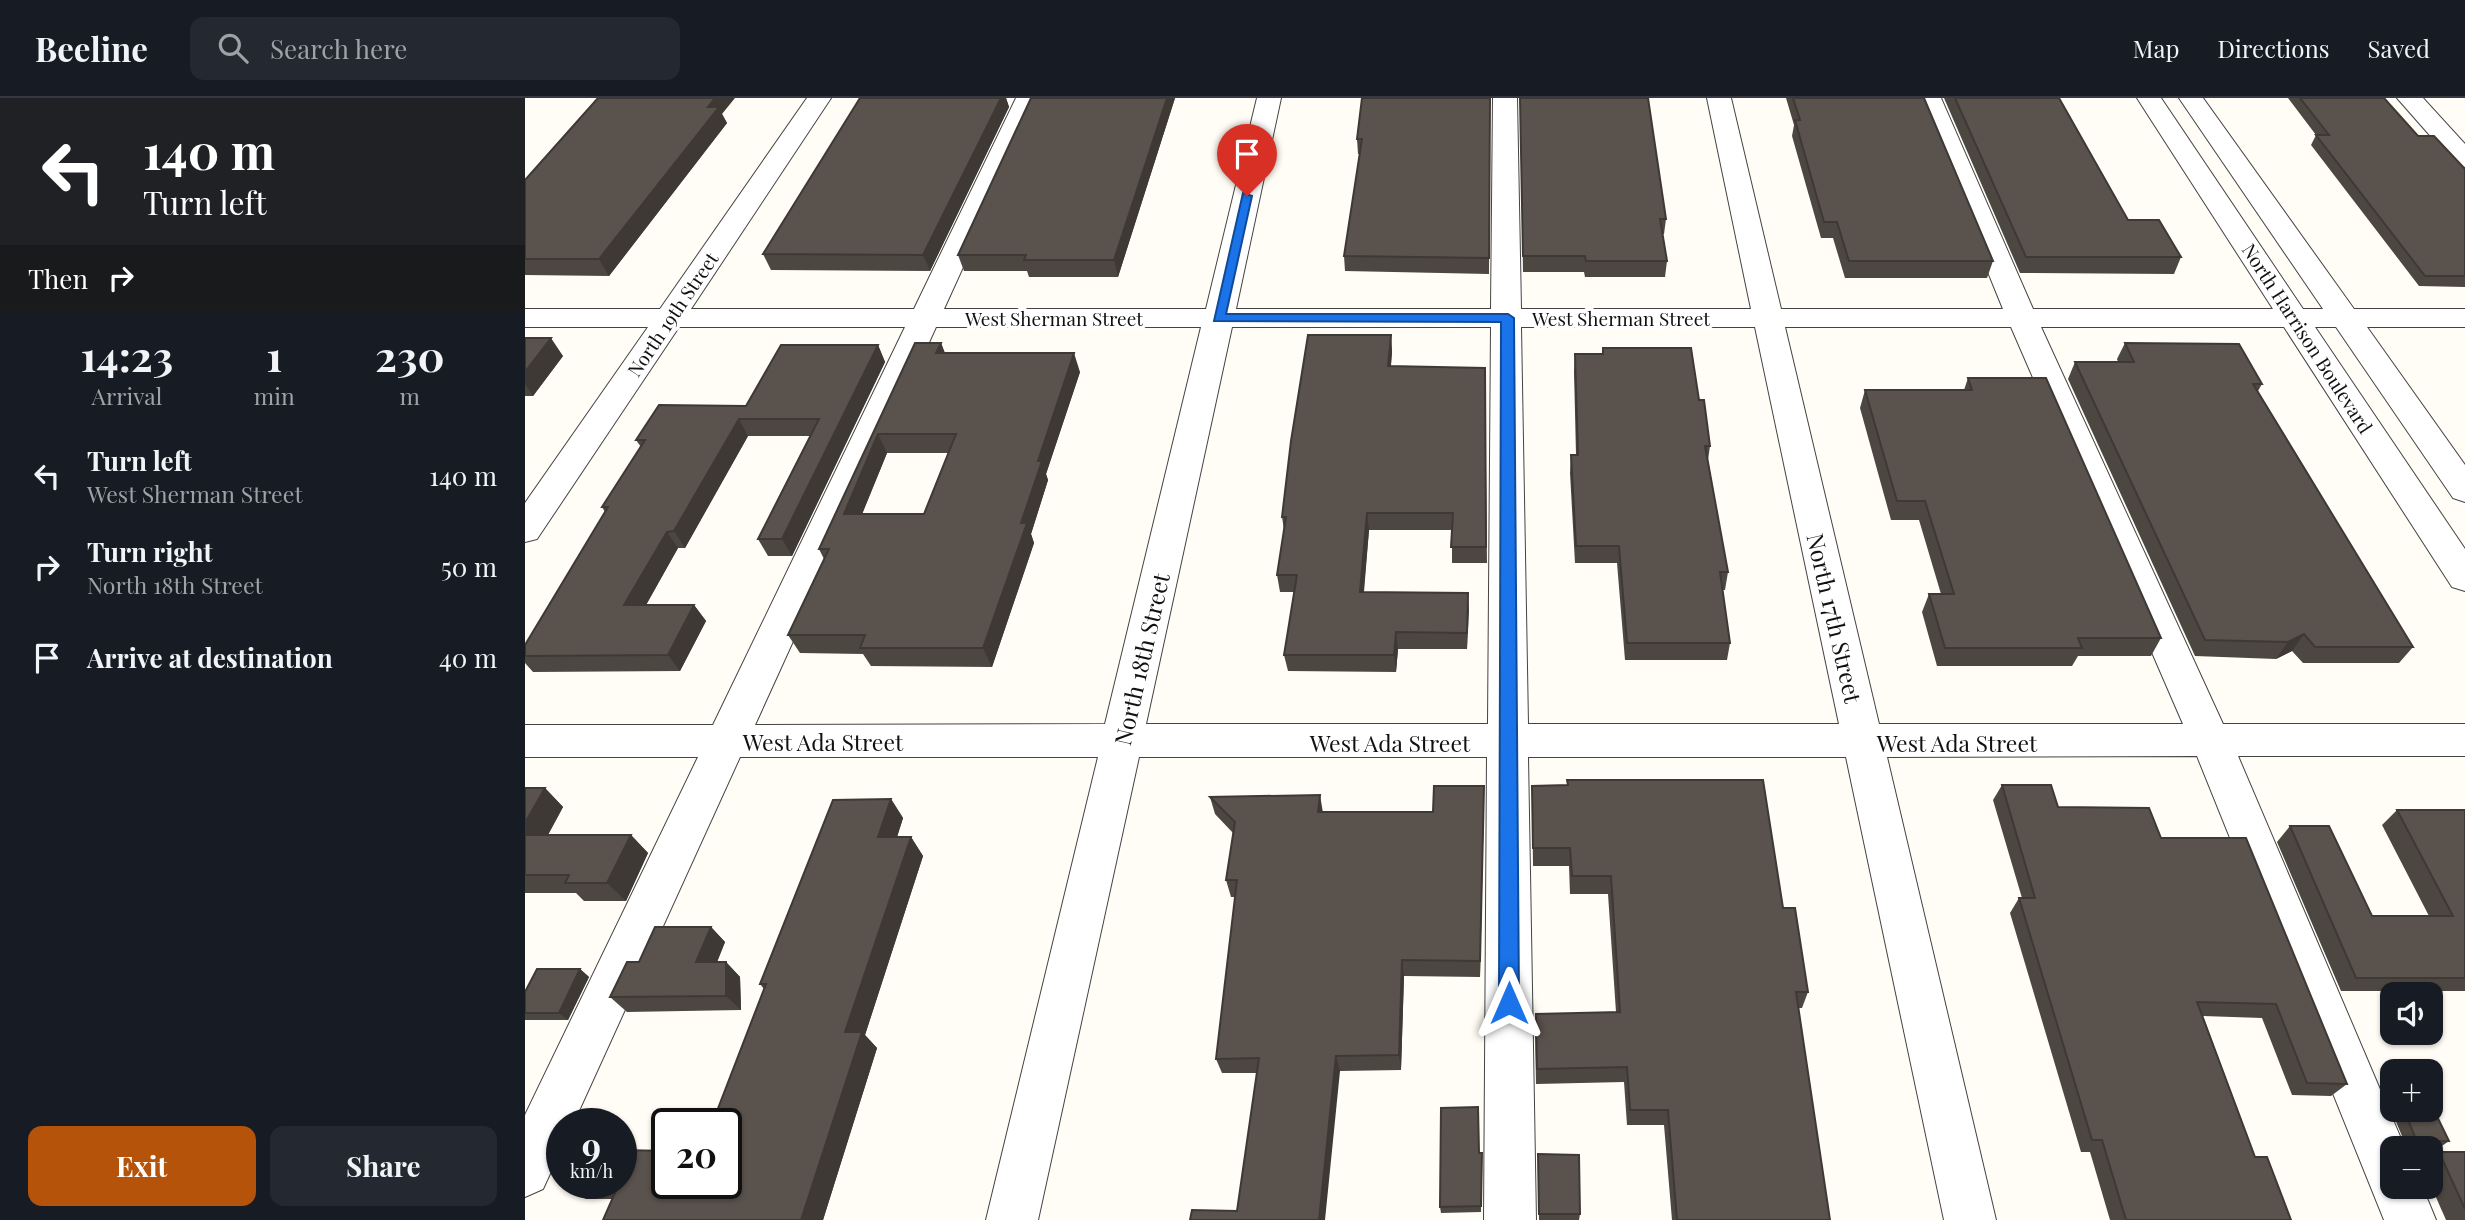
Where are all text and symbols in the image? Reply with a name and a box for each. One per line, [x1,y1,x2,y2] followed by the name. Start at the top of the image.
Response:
[190,17,680,80] search box
[35,26,148,70] text: Beeline
[214,29,252,67] icon: search
[270,31,407,66] text: Search here
[2133,32,2179,64] text: Map
[2217,32,2330,64] text: Directions
[2368,32,2430,64] text: Saved
[143,117,275,182] text: 140 m
[1217,124,1277,196] pin
[28,126,119,217] icon: left
[1228,135,1266,173] icon: arrive
[143,180,267,223] text: Turn left
[2237,238,2379,438] street label: North Harrison Boulevard
[621,246,723,381] street label: North 19th Street
[102,259,140,297] icon: right
[28,261,88,296] text: Then
[964,305,1143,331] street label: West Sherman Street
[1531,305,1710,331] street label: West Sherman Street
[80,327,173,383] text: 14:23
[266,327,282,383] text: 1
[375,327,445,383] text: 230
[91,380,162,411] text: Arrival
[254,380,295,411] text: min
[400,380,420,411] text: m
[87,443,192,478] text: Turn left
[28,457,66,495] icon: left
[429,458,497,493] text: 140 m
[87,478,303,509] text: West Sherman Street
[1800,530,1870,707] street label: North 17th Street
[87,534,213,569] text: Turn right
[28,548,66,586] icon: right
[441,549,497,584] text: 50 m
[87,569,263,600] text: North 18th Street
[1106,569,1176,748] street label: North 18th Street
[28,639,66,677] icon: arrive
[87,640,333,675] text: Arrive at destination
[439,640,497,675] text: 40 m
[742,726,904,757] street label: West Ada Street
[1309,727,1471,758] street label: West Ada Street
[1876,727,2038,758] street label: West Ada Street
[1472,966,1546,1040] position arrow
[2380,982,2443,1199] map controls
[2380,982,2443,1045] button: sound
[2380,1059,2443,1122] button: +
[651,1108,742,1199] speed limit sign: 20
[582,1121,601,1168] text: 9
[28,1126,256,1206] button: Exit
[270,1126,497,1206] button: Share
[2380,1136,2443,1199] button: −
[570,1159,613,1183] text: km/h

